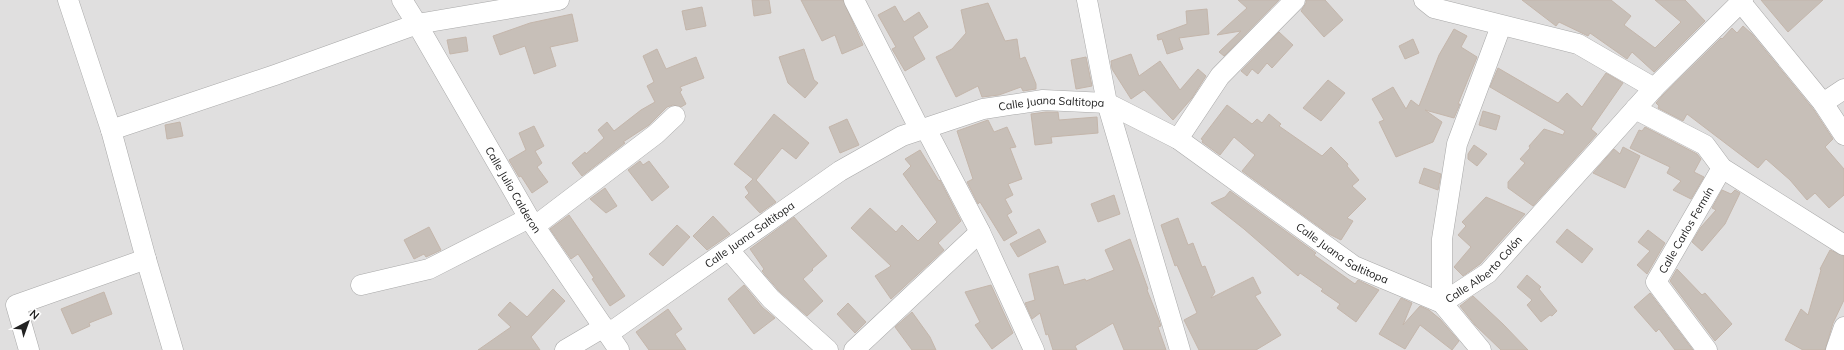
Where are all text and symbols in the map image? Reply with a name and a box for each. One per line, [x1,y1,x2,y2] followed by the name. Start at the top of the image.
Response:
[997,93,1105,114] street label: Calle Juana Saltitopa
[482,144,544,236] street label: Calle Julio Calderon
[1655,184,1717,276] street label: Calle Carlos Fermín
[702,198,797,271] street label: Calle Juana Saltitopa
[1293,220,1391,287] street label: Calle Juana Saltitopa
[1443,233,1525,306] street label: Calle Alberto Colón
[8,302,48,342] north arrow
[27,306,42,322] text: N

